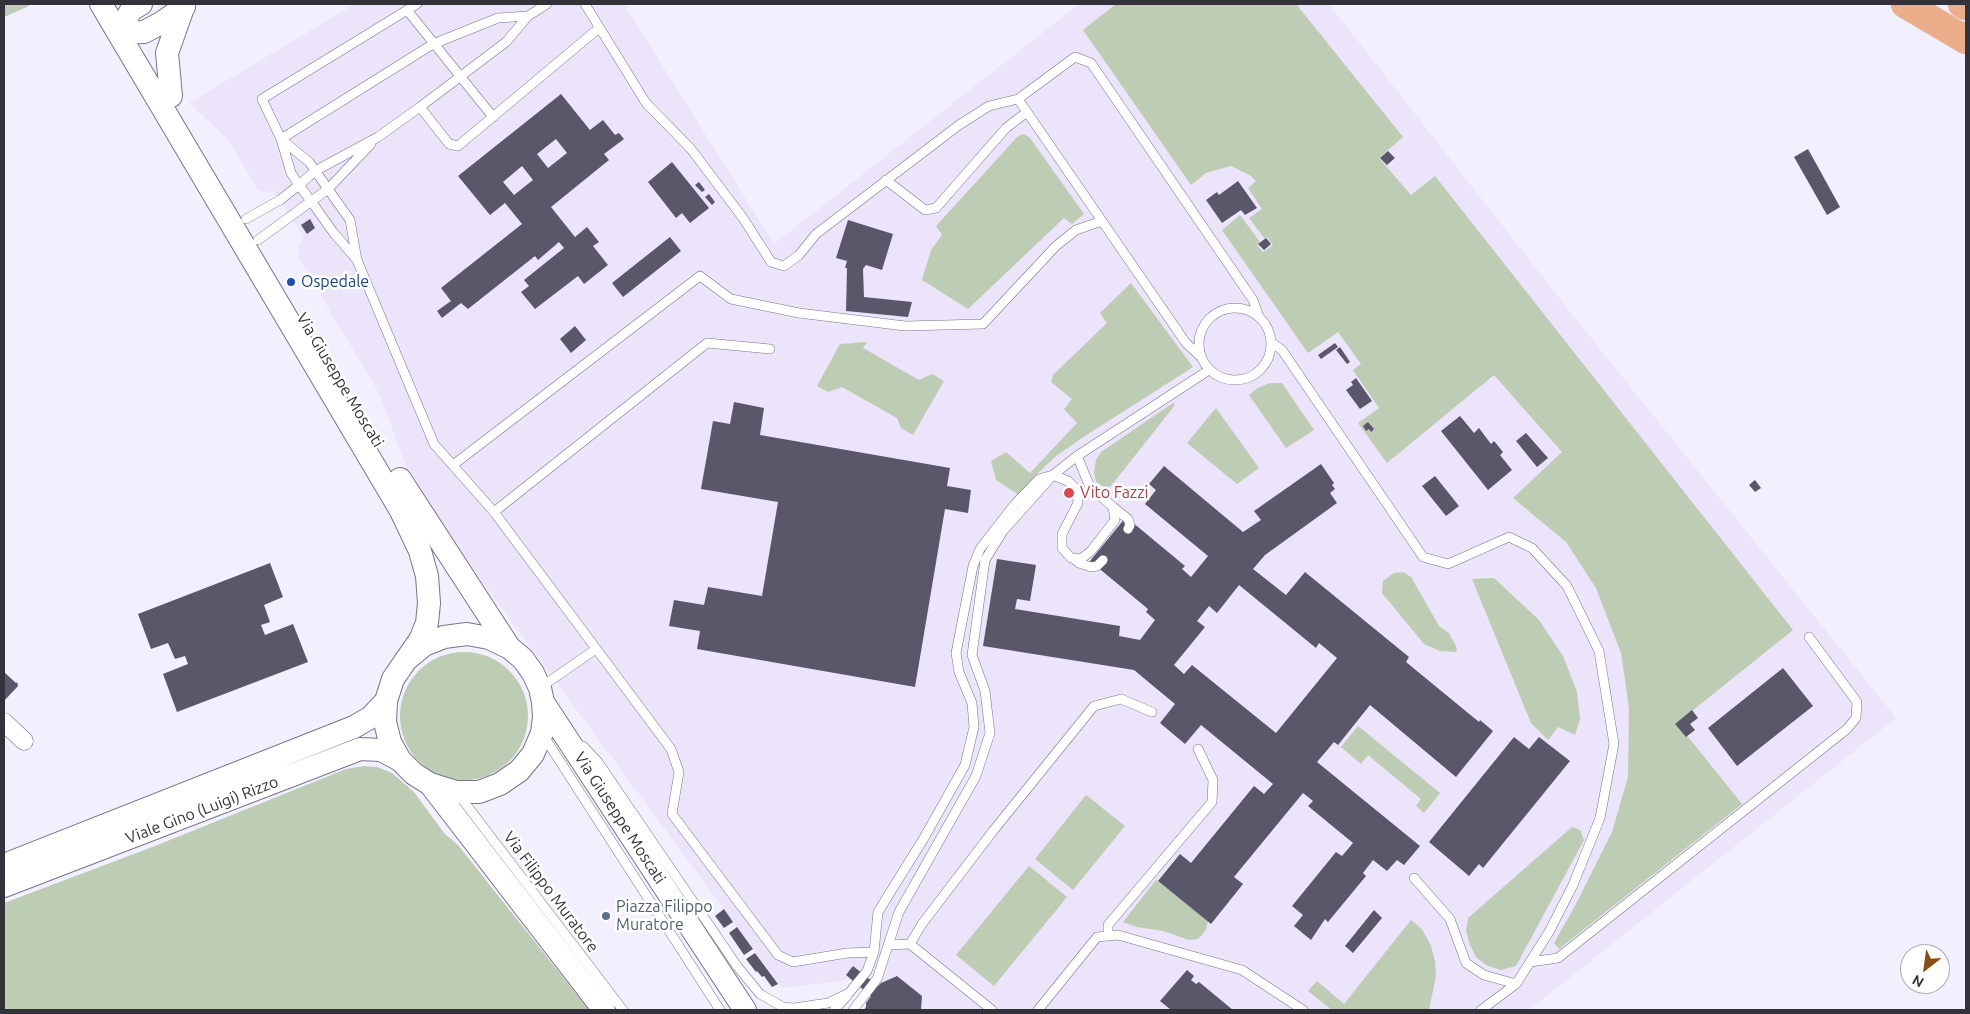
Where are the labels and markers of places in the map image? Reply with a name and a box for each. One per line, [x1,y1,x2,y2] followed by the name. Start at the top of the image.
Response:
[301,272,369,292] place label: Ospedale
[285,276,297,288] marker: Ospedale
[1080,483,1148,503] place label: Vito Fazzi
[1062,486,1076,500] marker: Vito Fazzi
[616,897,713,935] place label: Piazza Filippo Muratore
[600,910,612,922] marker: Piazza Filippo Muratore

